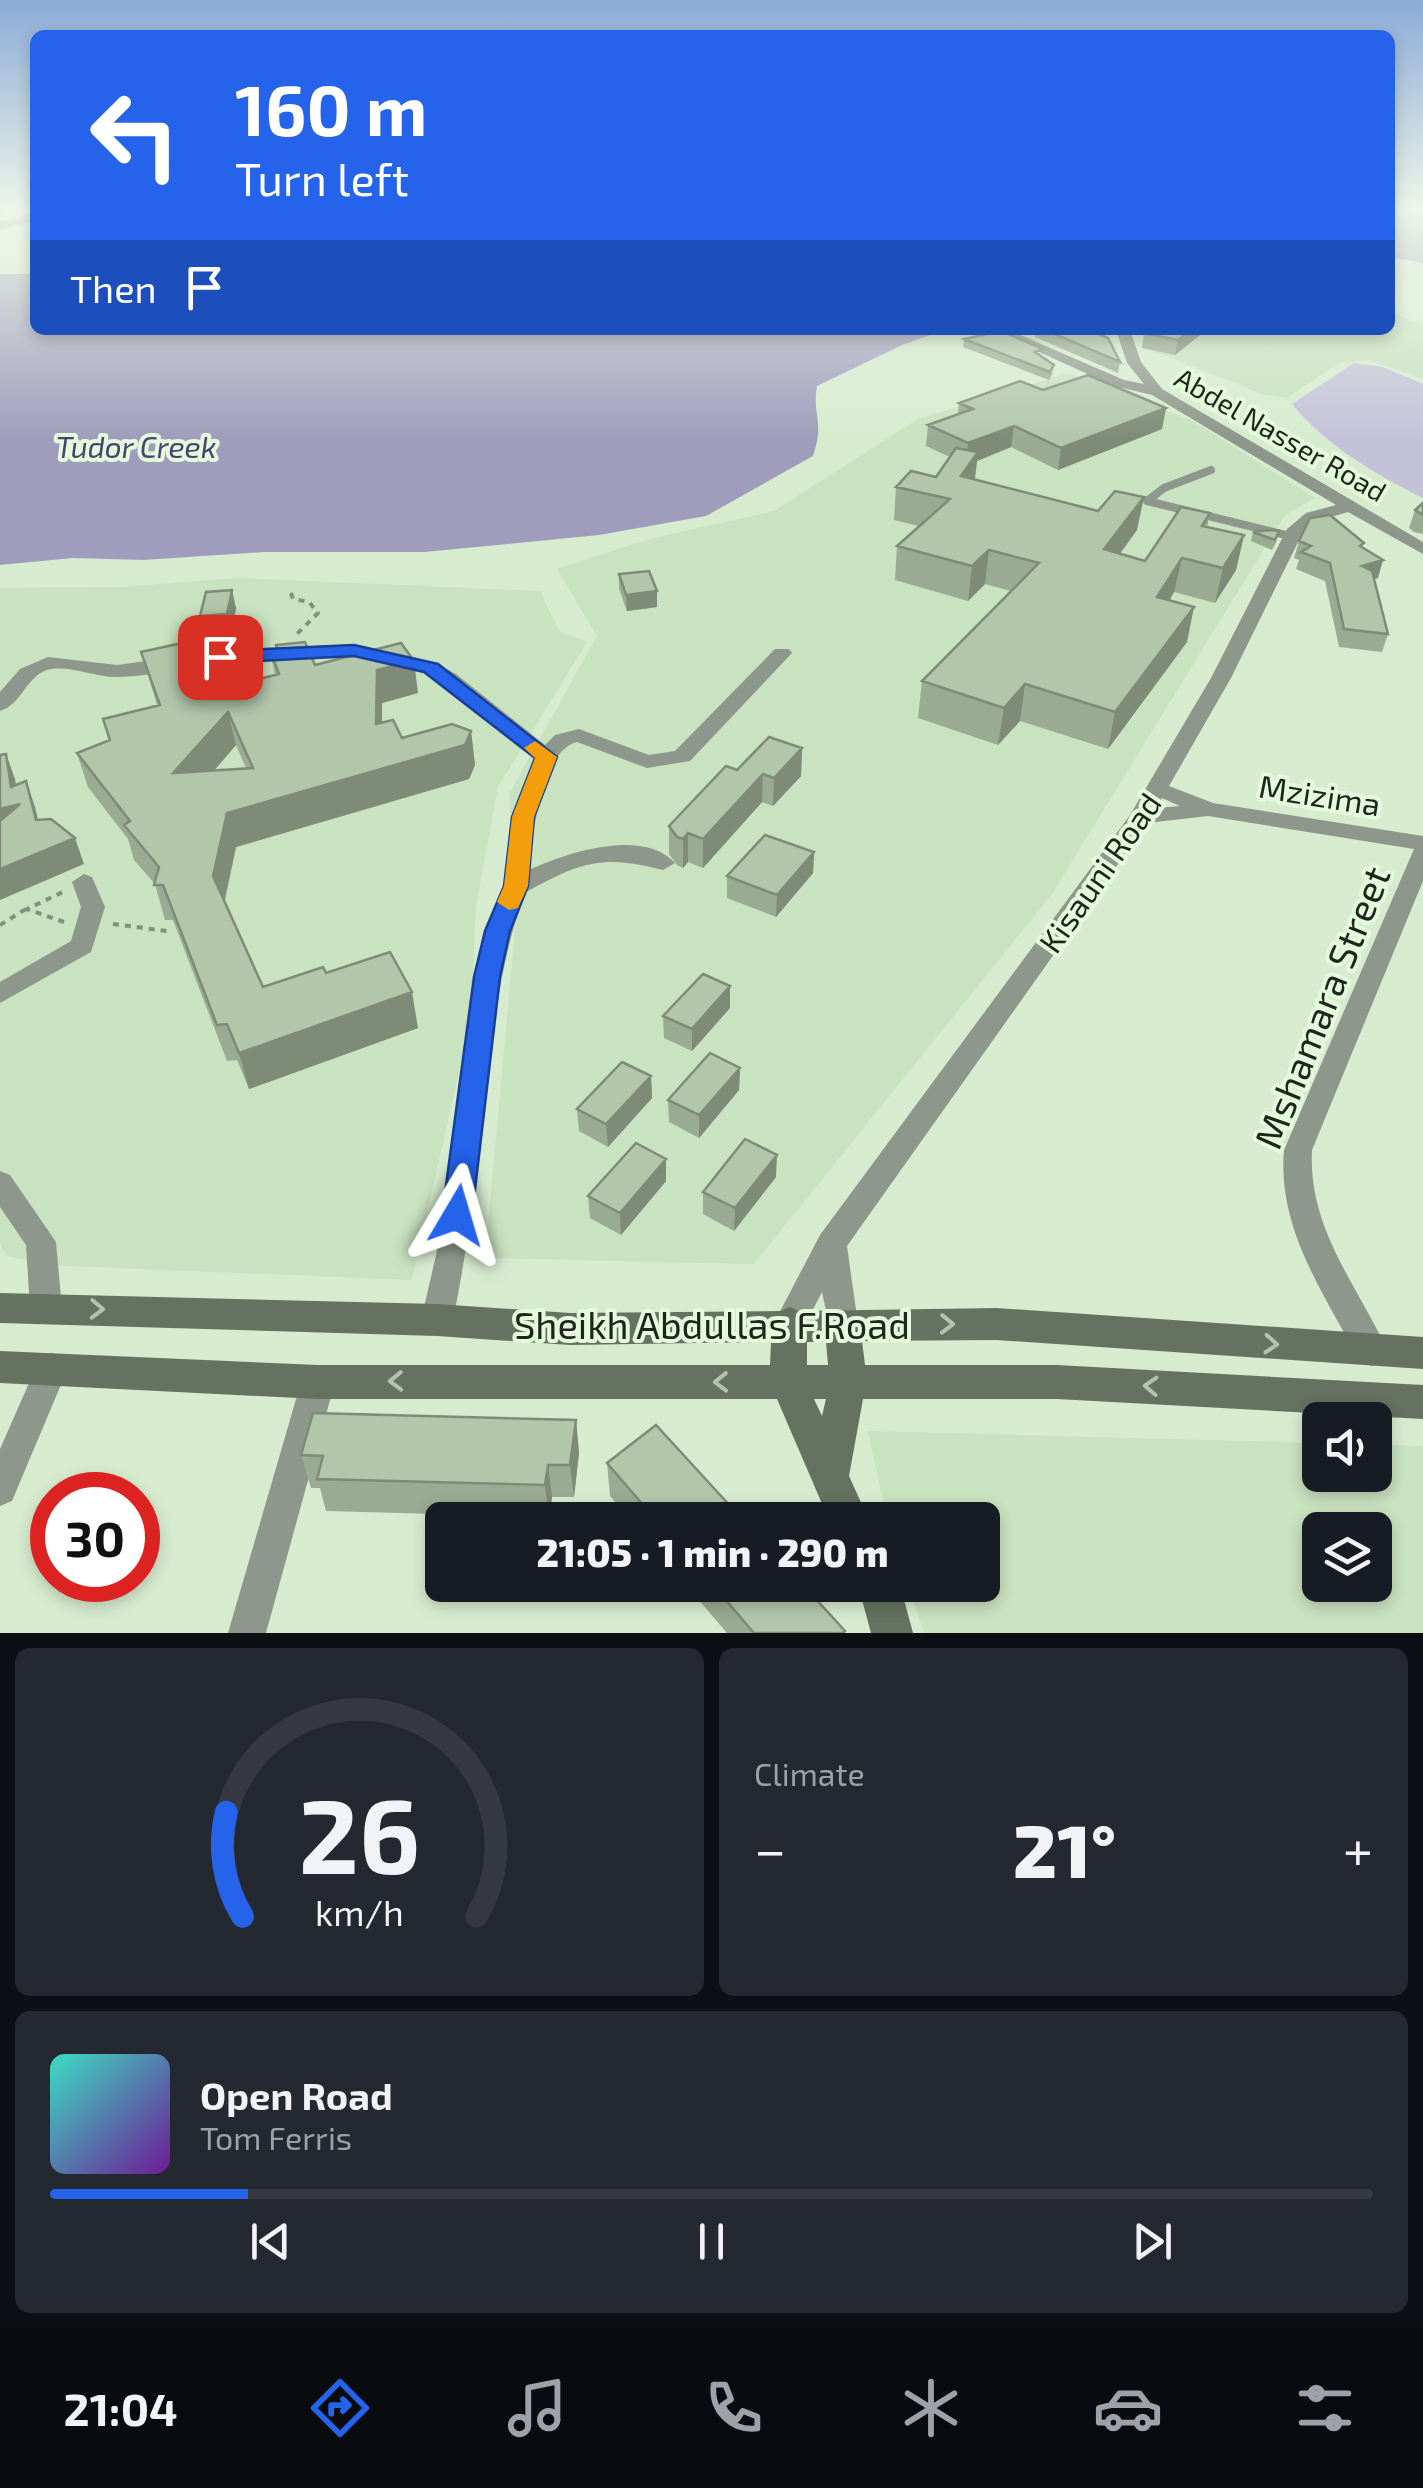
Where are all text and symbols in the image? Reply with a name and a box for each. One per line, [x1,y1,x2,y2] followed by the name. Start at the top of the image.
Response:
[235,66,428,150] text: 160 m
[70,70,200,200] icon: left
[235,151,409,205] text: Turn left
[177,260,232,315] icon: arrive
[70,265,157,311] text: Then
[1169,360,1393,508] street label: Abdel Nasser Road
[56,428,216,464] water label: Tudor Creek
[178,615,263,700] pin
[193,630,248,685] icon: arrive
[1257,766,1383,822] street label: Mzizima
[1030,785,1168,959] street label: Kisauni Road
[1244,859,1398,1155] street label: Mshamara Street
[405,1163,509,1267] position arrow
[90,1299,106,1320] one-way arrow
[514,1301,910,1347] street label: Sheikh Abdullas F.Road
[939,1313,955,1334] one-way arrow
[1263,1333,1279,1355] one-way arrow
[388,1370,404,1391] one-way arrow
[713,1371,728,1393] one-way arrow
[1143,1376,1159,1397] one-way arrow
[1302,1402,1392,1602] map controls
[1302,1402,1392,1492] button: sound
[30,1472,160,1602] speed limit sign: 30
[1302,1512,1392,1602] button: layers
[536,1529,889,1575] text: 21:05 · 1 min · 290 m
[754,1754,865,1792] text: Climate
[299,1770,420,1895] text: 26
[1013,1803,1116,1893] text: 21°
[754,1815,786,1881] text: −
[1343,1815,1373,1881] text: +
[315,1890,404,1933] text: km/h
[200,2072,393,2118] text: Open Road
[200,2118,352,2156] text: Tom Ferris
[243,2214,298,2269] icon: previous
[684,2214,739,2269] icon: pause
[1125,2214,1180,2269] icon: next
[305,2373,375,2443] icon: directions
[502,2373,572,2443] icon: music
[699,2373,769,2443] icon: phone
[896,2373,966,2443] icon: climate
[1093,2373,1163,2443] icon: car
[1290,2373,1360,2443] icon: filters
[63,2381,178,2435] text: 21:04

